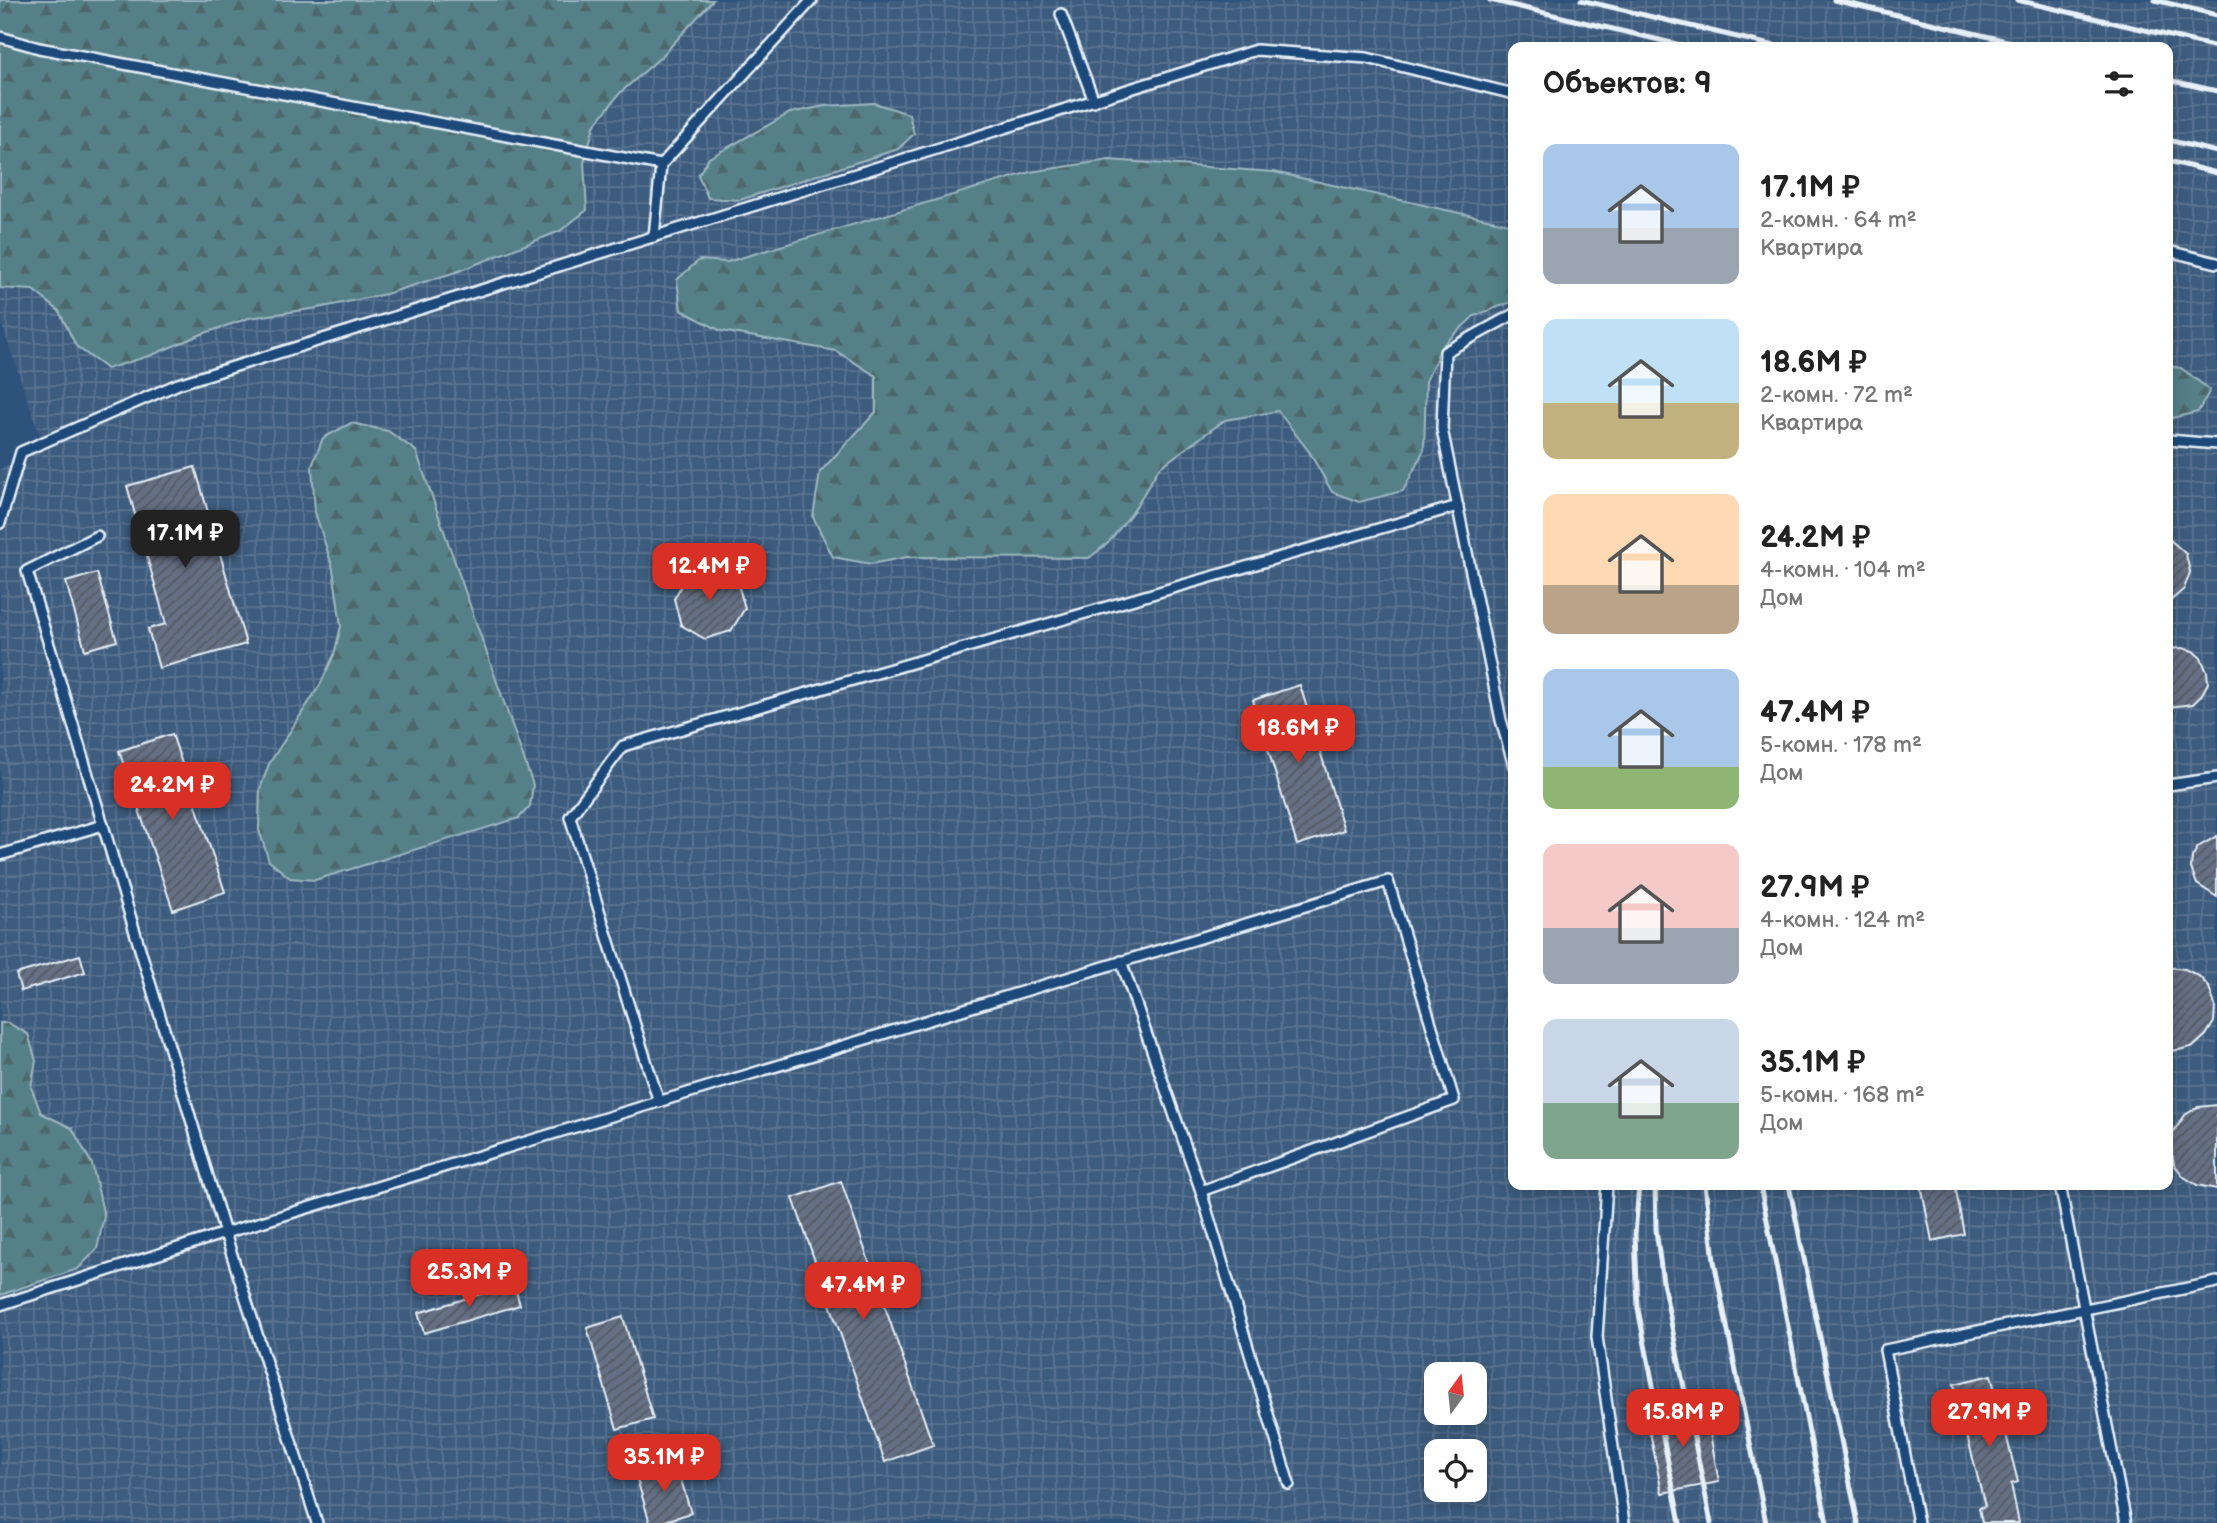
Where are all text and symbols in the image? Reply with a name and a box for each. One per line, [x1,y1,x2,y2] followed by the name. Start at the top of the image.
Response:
[2100,65,2138,103] icon: filters
[1543,66,1712,102] text: Объектов: 9
[1760,170,1860,206] text: 17.1M ₽
[1599,172,1683,256] icon: home
[1760,206,1917,234] text: 2-комн. · 64 m²
[1760,234,1863,262] text: Квартира
[1760,345,1867,381] text: 18.6M ₽
[1599,347,1683,431] icon: home
[1760,381,1913,409] text: 2-комн. · 72 m²
[1760,409,1863,437] text: Квартира
[120,510,250,570] pin: 17.1M ₽
[147,519,223,547] text: 17.1M ₽
[1760,520,1870,556] text: 24.2M ₽
[1599,522,1683,606] icon: home
[644,544,774,603] pin: 12.4M ₽
[668,552,750,580] text: 12.4M ₽
[1760,556,1926,584] text: 4-комн. · 104 m²
[1760,584,1803,612] text: Дом
[1760,695,1870,731] text: 47.4M ₽
[1599,697,1683,781] icon: home
[1233,706,1363,765] pin: 18.6M ₽
[1257,714,1339,742] text: 18.6M ₽
[1760,731,1922,759] text: 5-комн. · 178 m²
[1760,759,1803,787] text: Дом
[107,762,237,822] pin: 24.2M ₽
[130,771,214,799] text: 24.2M ₽
[1760,870,1869,906] text: 27.9M ₽
[1599,872,1683,956] icon: home
[1760,906,1925,934] text: 4-комн. · 124 m²
[1760,934,1803,962] text: Дом
[1760,1045,1865,1081] text: 35.1M ₽
[1599,1047,1683,1131] icon: home
[1760,1081,1925,1109] text: 5-комн. · 168 m²
[1760,1109,1803,1137] text: Дом
[404,1250,534,1309] pin: 25.3M ₽
[427,1258,511,1286] text: 25.3M ₽
[798,1262,928,1322] pin: 47.4M ₽
[821,1271,905,1299] text: 47.4M ₽
[1424,1362,1488,1424] north arrow
[1424,1362,1487,1502] map controls
[1618,1390,1748,1449] pin: 15.8M ₽
[1924,1390,2054,1449] pin: 27.9M ₽
[1642,1398,1724,1426] text: 15.8M ₽
[1947,1398,2031,1426] text: 27.9M ₽
[599,1434,729,1494] pin: 35.1M ₽
[1424,1439,1487,1502] button: locate
[624,1443,704,1471] text: 35.1M ₽

